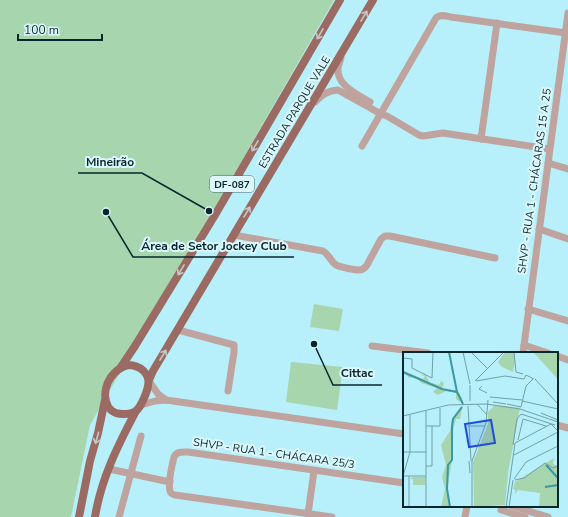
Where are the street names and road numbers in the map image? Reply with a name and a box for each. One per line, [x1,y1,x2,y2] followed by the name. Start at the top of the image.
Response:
[255,53,334,171] street label: ESTRADA PARQUE VALE
[513,87,555,275] street label: SHVP - RUA 1 - CHÁCARAS 15 A 25
[210,176,254,192] road number: DF-087
[192,434,356,472] street label: SHVP - RUA 1 - CHÁCARA 25/3

